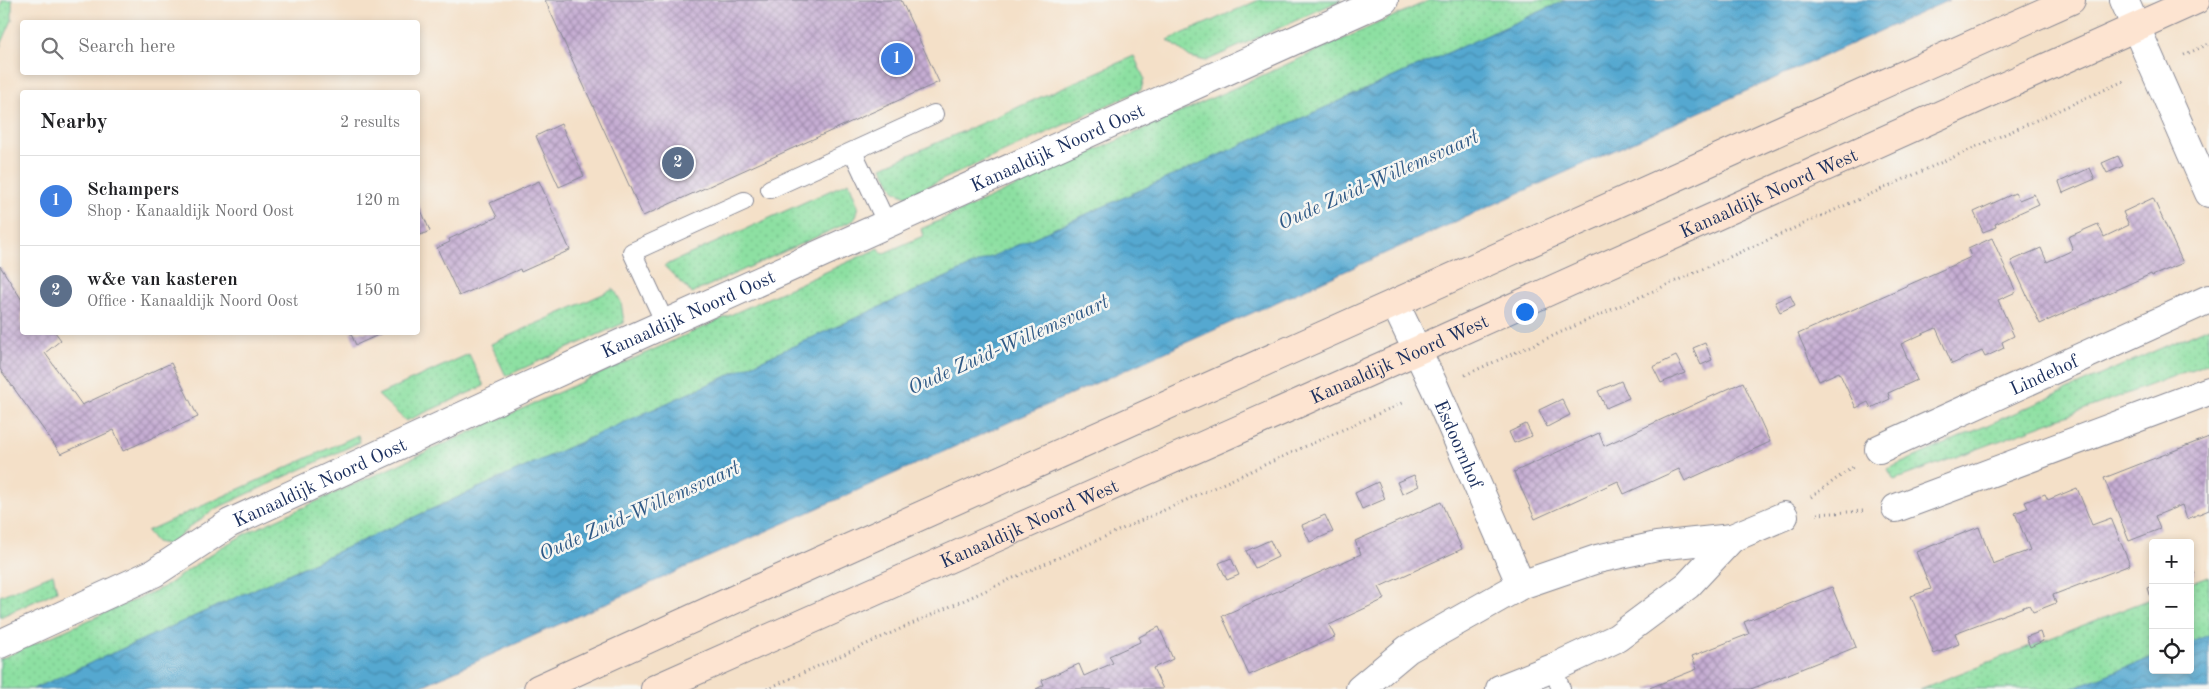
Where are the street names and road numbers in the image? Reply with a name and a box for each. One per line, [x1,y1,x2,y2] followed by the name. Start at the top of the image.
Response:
[968,102,1148,197] street label: Kanaaldijk Noord Oost
[1677,146,1861,243] street label: Kanaaldijk Noord West
[599,268,779,363] street label: Kanaaldijk Noord Oost
[1308,313,1492,409] street label: Kanaaldijk Noord West
[2008,352,2083,400] street label: Lindehof
[1430,398,1485,493] street label: Esdoornhof
[231,436,410,532] street label: Kanaaldijk Noord Oost
[938,477,1122,573] street label: Kanaaldijk Noord West

